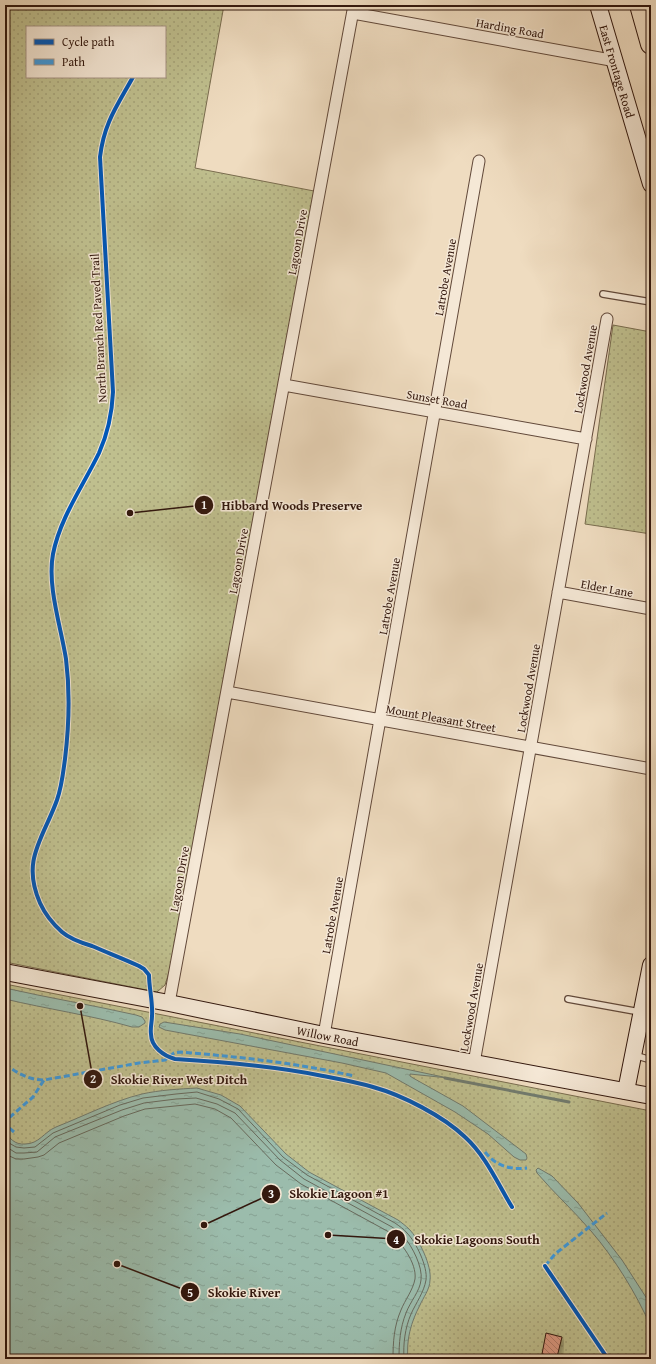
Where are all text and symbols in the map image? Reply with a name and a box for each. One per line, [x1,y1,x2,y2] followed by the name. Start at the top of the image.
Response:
[475,14,546,42] street label: Harding Road
[596,23,640,120] street label: East Frontage Road
[26,26,166,78] legend
[62,33,115,50] text: Cycle path
[62,53,85,70] text: Path
[283,208,311,276] street label: Lagoon Drive
[430,237,460,317] street label: Latrobe Avenue
[86,253,110,403] street label: North Branch Red Paved Trail
[569,323,601,415] street label: Lockwood Avenue
[405,385,469,413] street label: Sunset Road
[194,492,370,517] callout: Hibbard Woods Preserve
[201,496,207,513] text: 1
[222,496,362,515] text: Hibbard Woods Preserve
[224,527,252,595] street label: Lagoon Drive
[374,556,404,636] street label: Latrobe Avenue
[579,575,635,601] street label: Elder Lane
[512,642,544,734] street label: Lockwood Avenue
[385,700,498,736] street label: Mount Pleasant Street
[165,845,193,913] street label: Lagoon Drive
[317,875,347,955] street label: Latrobe Avenue
[455,961,487,1053] street label: Lockwood Avenue
[295,1021,361,1050] street label: Willow Road
[83,1066,255,1091] callout: Skokie River West Ditch
[90,1070,96,1087] text: 2
[111,1070,248,1089] text: Skokie River West Ditch
[261,1181,397,1206] callout: Skokie Lagoon #1
[289,1184,389,1203] text: Skokie Lagoon #1
[268,1185,274,1202] text: 3
[386,1227,548,1252] callout: Skokie Lagoons South
[414,1230,540,1249] text: Skokie Lagoons South
[393,1231,399,1248] text: 4
[180,1280,288,1305] callout: Skokie River
[208,1283,280,1302] text: Skokie River
[187,1284,193,1301] text: 5

